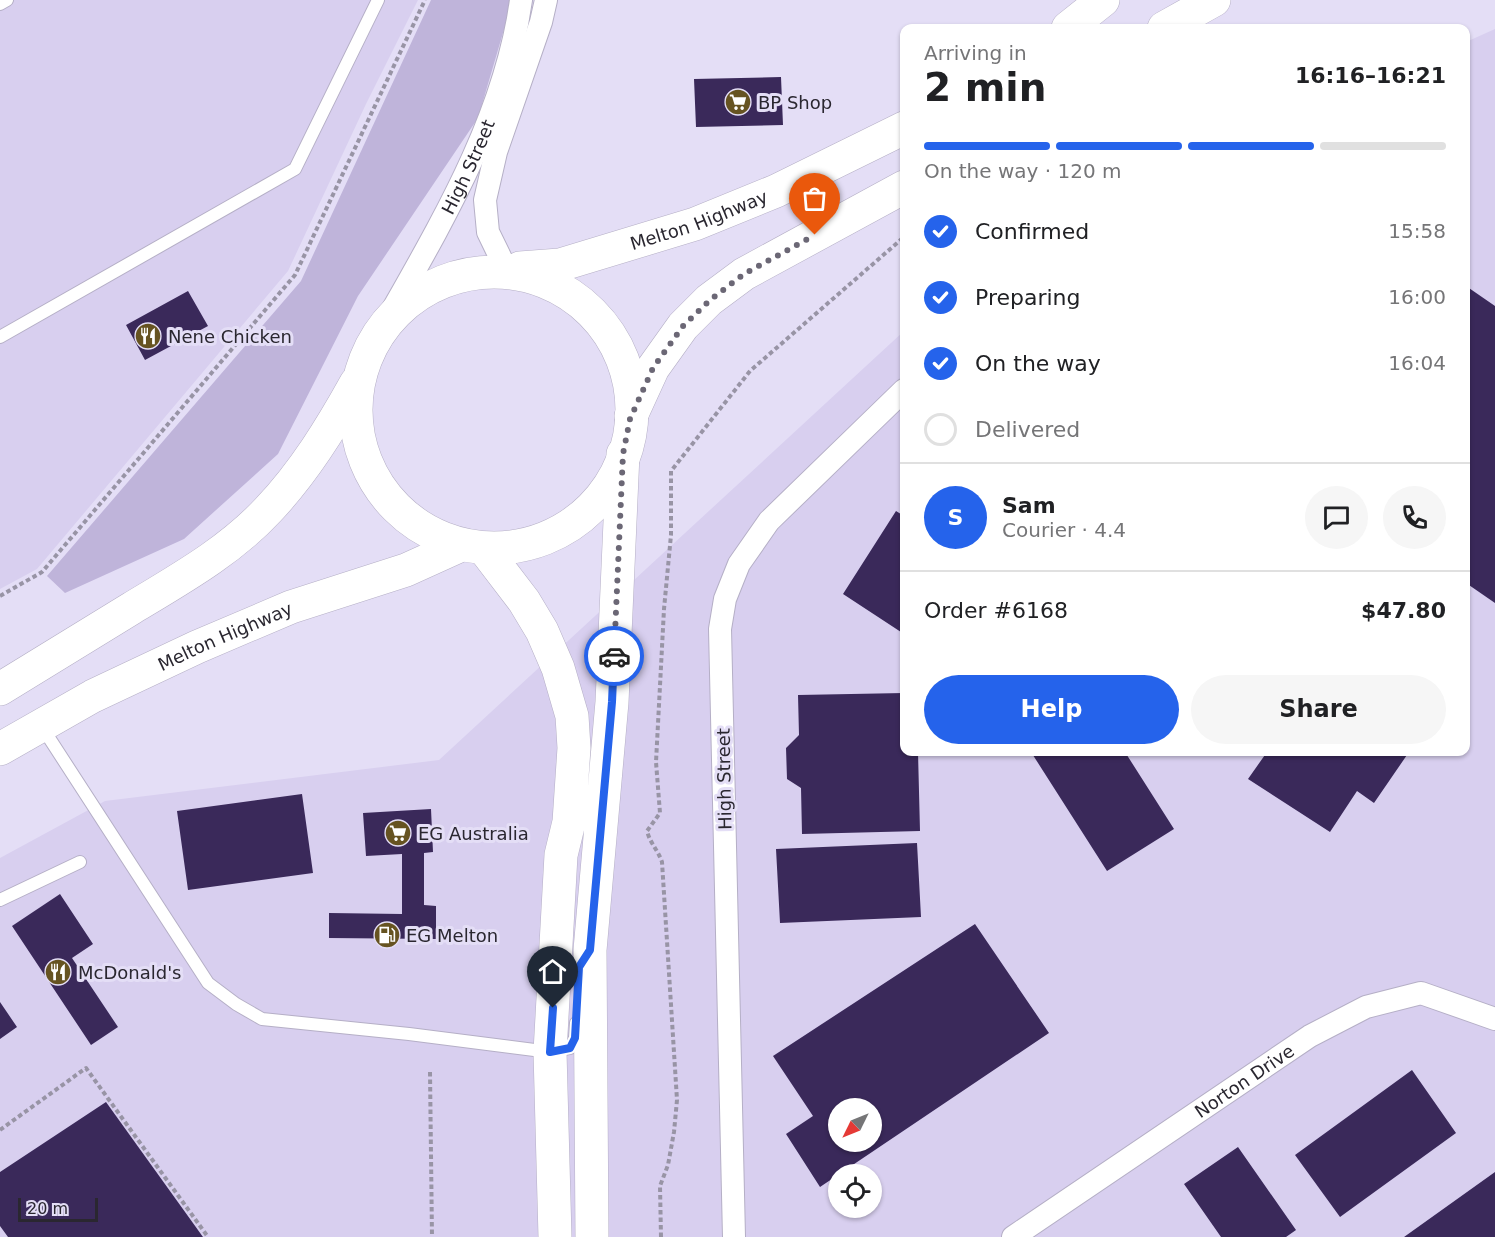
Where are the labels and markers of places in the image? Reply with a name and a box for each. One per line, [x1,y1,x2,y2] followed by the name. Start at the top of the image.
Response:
[723,87,753,117] supermarket icon: BP Shop
[758,92,832,113] place label: BP Shop
[789,173,840,235] pin
[133,321,163,351] restaurant icon: Nene Chicken
[168,326,292,347] place label: Nene Chicken
[383,818,413,848] supermarket icon: EG Australia
[418,823,529,844] place label: EG Australia
[372,920,402,950] fuel station icon: EG Melton
[406,925,498,946] place label: EG Melton
[527,946,578,1008] pin
[43,957,73,987] restaurant icon: McDonald's
[78,962,182,983] place label: McDonald's

